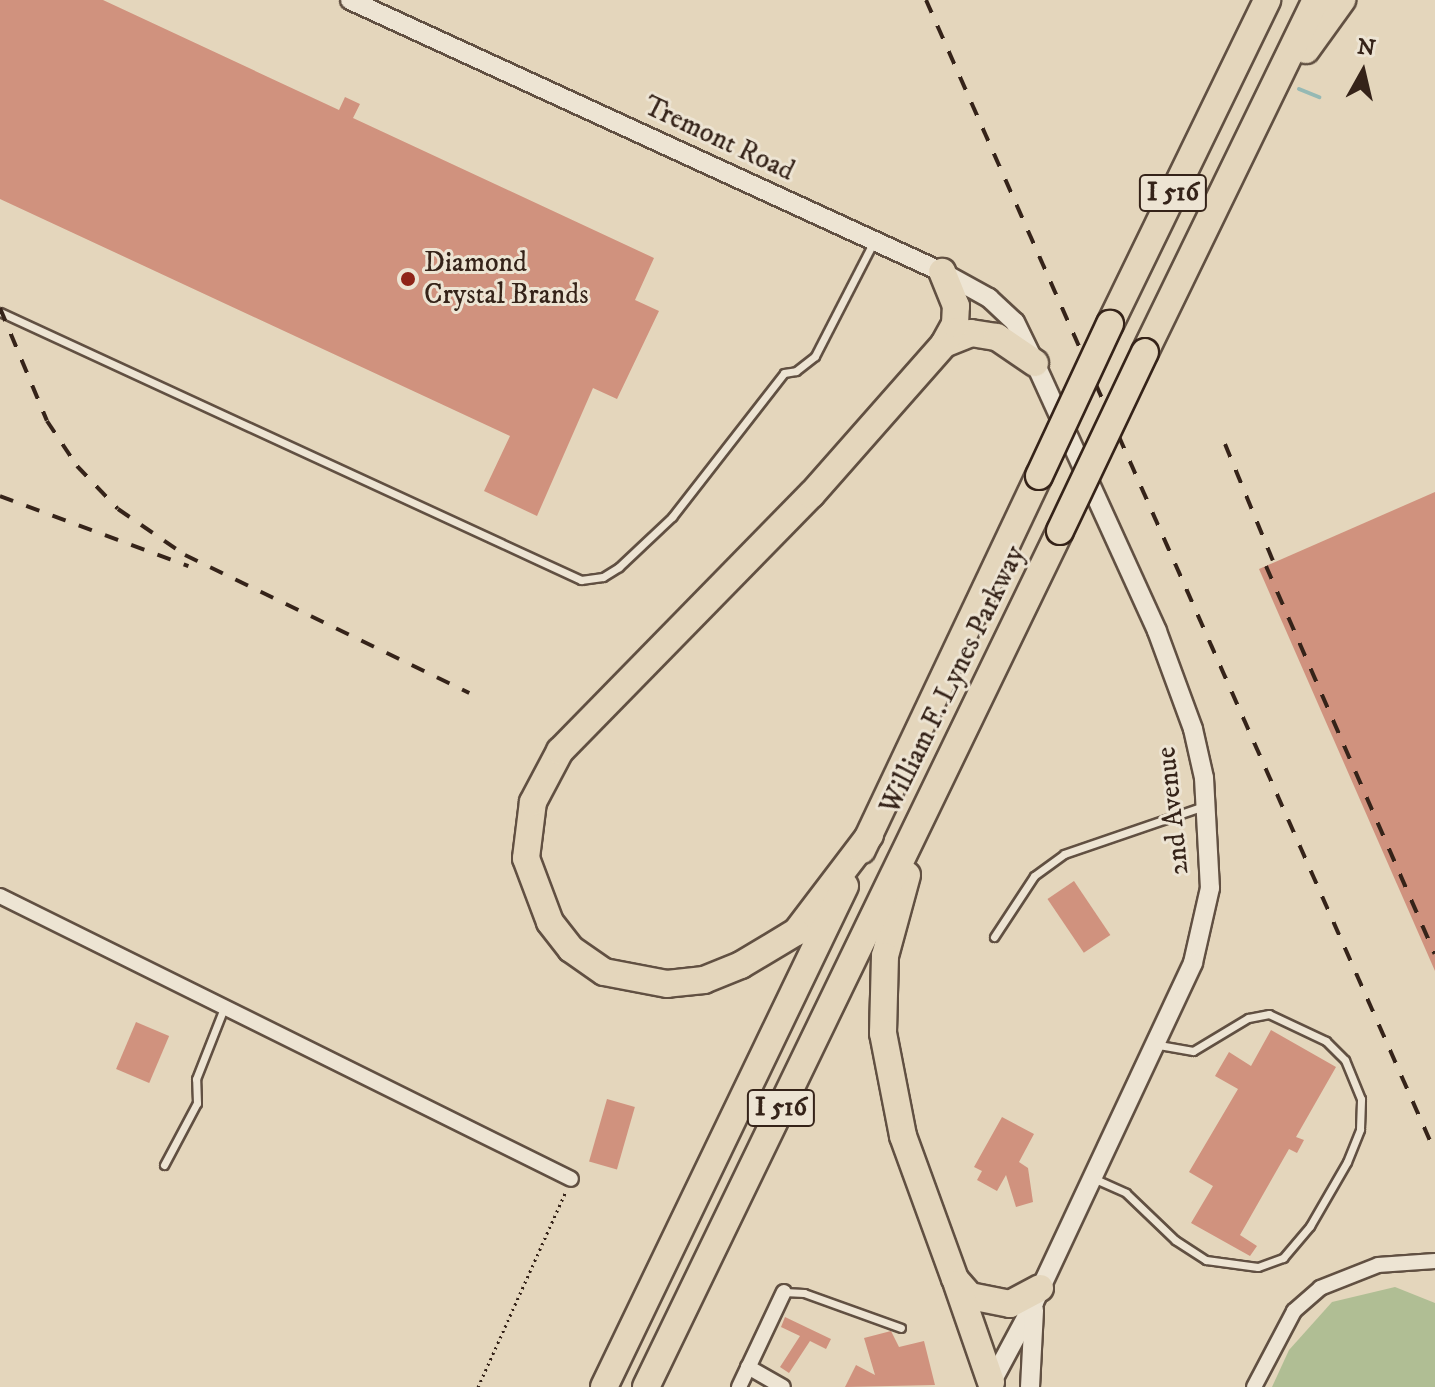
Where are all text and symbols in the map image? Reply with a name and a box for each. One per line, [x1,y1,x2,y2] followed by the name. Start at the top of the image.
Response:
[1323,32,1403,112] north arrow
[1356,33,1377,62] text: N
[638,89,800,189] street label: Tremont Road
[1137,171,1209,215] road number: I 516
[424,246,589,312] place label: Diamond Crystal Brands
[399,270,417,288] marker: Diamond Crystal Brands
[873,541,1033,819] street label: William F. Lynes Parkway
[1150,745,1196,877] street label: 2nd Avenue
[745,1086,817,1130] road number: I 516

